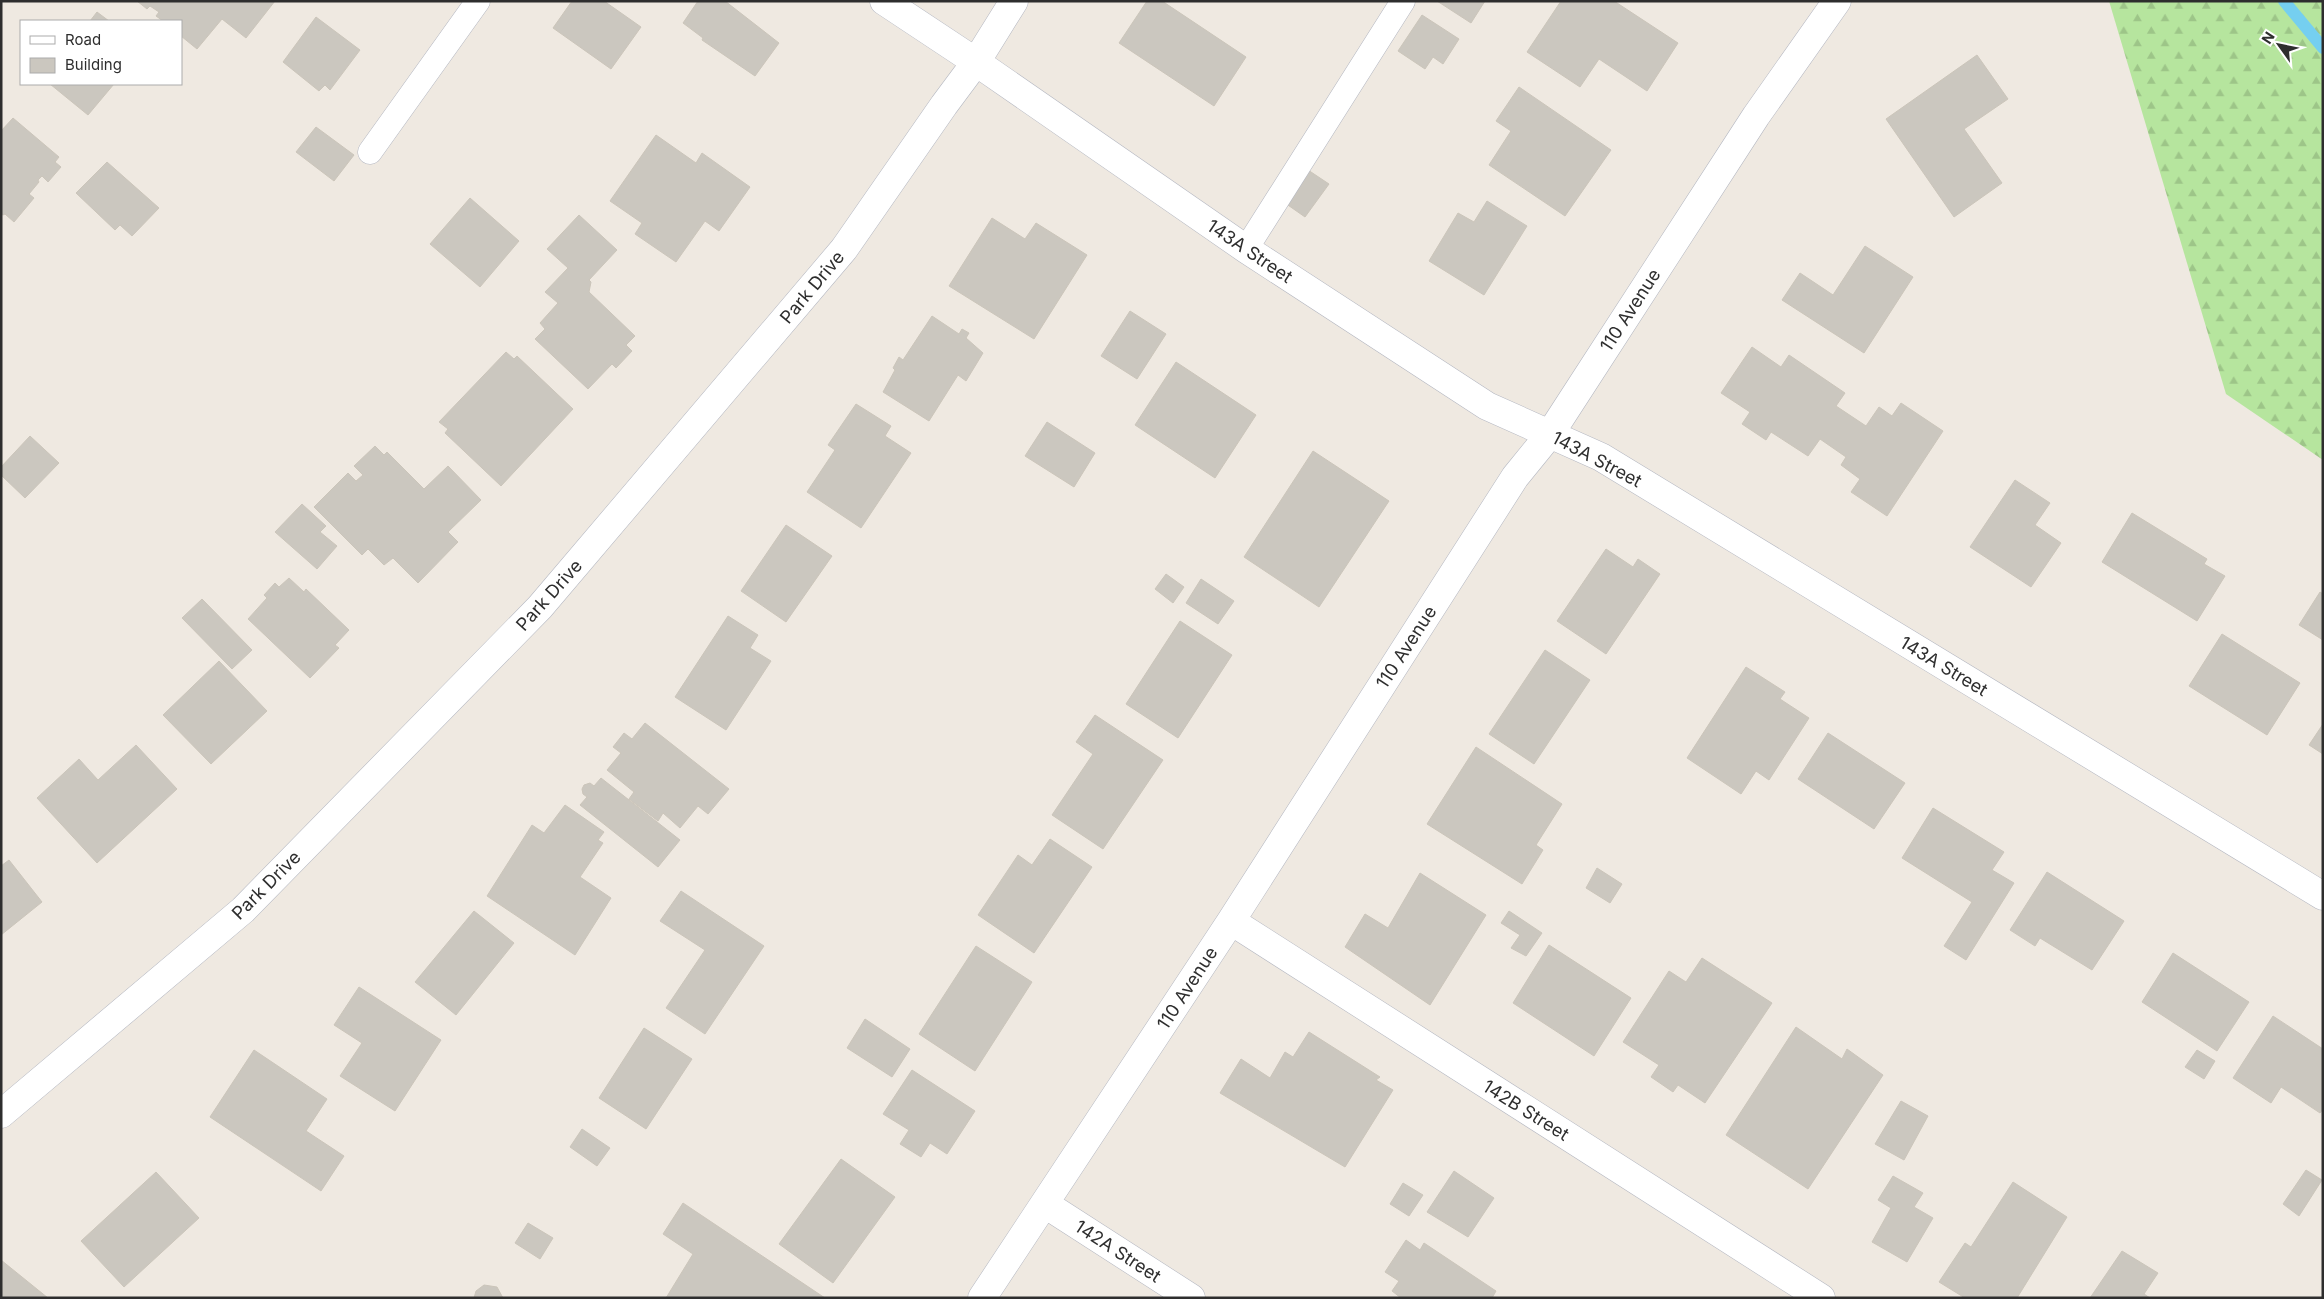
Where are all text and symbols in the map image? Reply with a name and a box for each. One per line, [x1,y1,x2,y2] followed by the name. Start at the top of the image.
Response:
[20,20,182,85] legend
[2254,20,2304,70] north arrow
[2258,29,2278,47] text: N
[65,30,101,49] text: Road
[65,55,122,74] text: Building
[1203,215,1297,287] street label: 143A Street
[776,246,848,328] street label: Park Drive
[1596,265,1664,355] street label: 110 Avenue
[1549,427,1645,491] street label: 143A Street
[512,555,586,635] street label: Park Drive
[1372,602,1440,692] street label: 110 Avenue
[1896,632,1992,700] street label: 143A Street
[227,846,305,924] street label: Park Drive
[1153,943,1221,1033] street label: 110 Avenue
[1479,1075,1573,1145] street label: 142B Street
[1071,1215,1165,1287] street label: 142A Street

